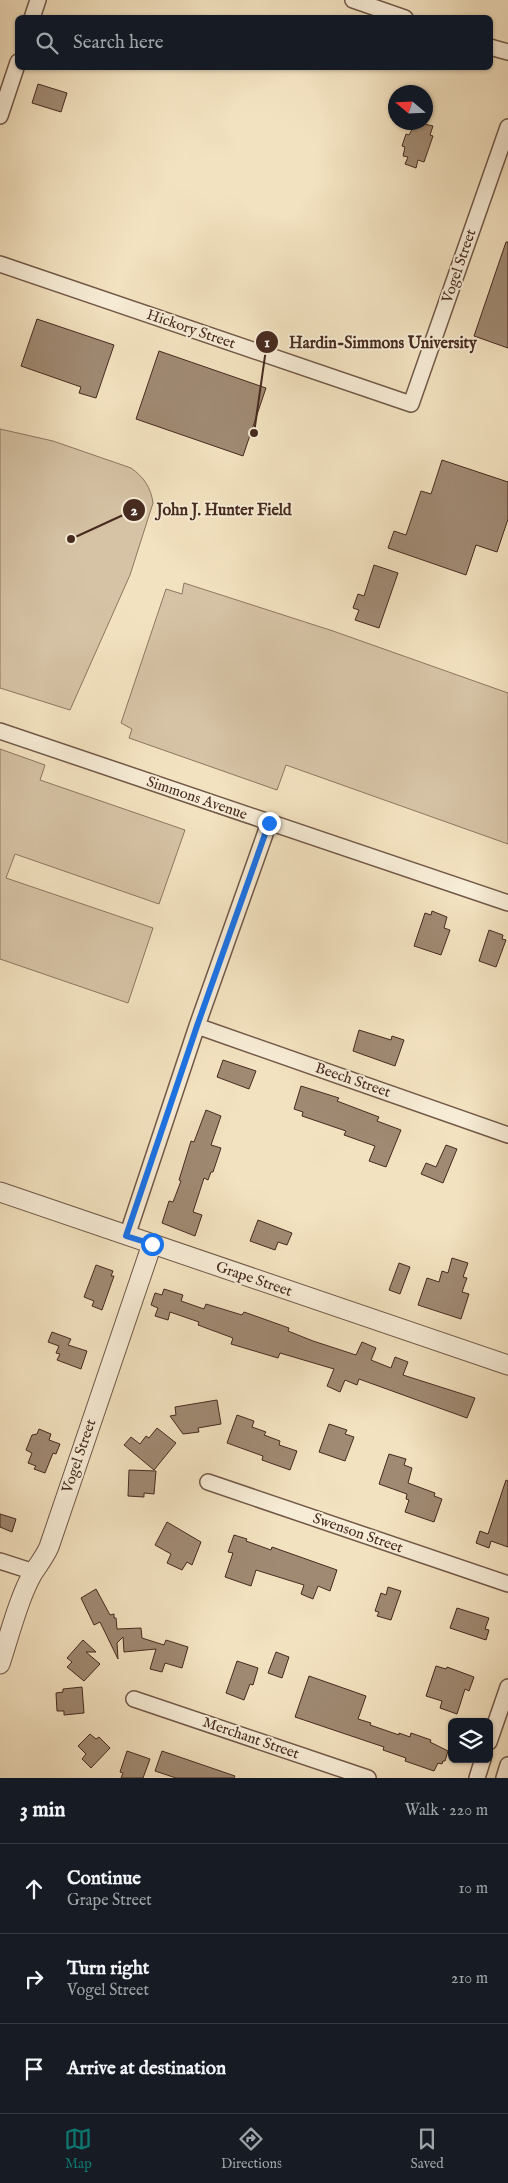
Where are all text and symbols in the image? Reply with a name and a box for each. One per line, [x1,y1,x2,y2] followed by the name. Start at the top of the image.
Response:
[15,15,493,70] search box
[33,29,61,57] icon: search
[73,31,164,55] text: Search here
[388,85,433,130] north arrow
[437,227,480,306] street label: Vogel Street
[144,305,238,353] street label: Hickory Street
[254,327,487,358] callout: Hardin-Simmons University
[264,333,270,352] text: 1
[289,334,478,354] text: Hardin-Simmons University
[122,494,302,525] callout: John J. Hunter Field
[130,501,138,520] text: 2
[154,501,292,521] text: John J. Hunter Field
[144,772,250,824] street label: Simmons Avenue
[258,812,281,835] route end
[313,1058,393,1102] street label: Beech Street
[141,1233,164,1256] route start
[213,1257,295,1301] street label: Grape Street
[57,1417,100,1496] street label: Vogel Street
[310,1509,406,1557] street label: Swenson Street
[200,1713,302,1763] street label: Merchant Street
[448,1718,493,1763] map controls
[448,1718,493,1763] button: layers
[20,1797,65,1824] text: 3 min
[405,1801,488,1821] text: Walk · 220 m
[67,1867,141,1891] text: Continue
[20,1875,48,1903] icon: ahead
[458,1879,488,1899] text: 10 m
[67,1891,152,1911] text: Grape Street
[67,1957,149,1981] text: Turn right
[20,1965,48,1993] icon: right
[451,1969,488,1989] text: 210 m
[67,1981,149,2001] text: Vogel Street
[20,2055,48,2083] icon: arrive
[67,2057,226,2081] text: Arrive at destination
[64,2125,92,2173] tab: Map
[221,2125,282,2173] tab: Directions
[411,2125,444,2173] tab: Saved

